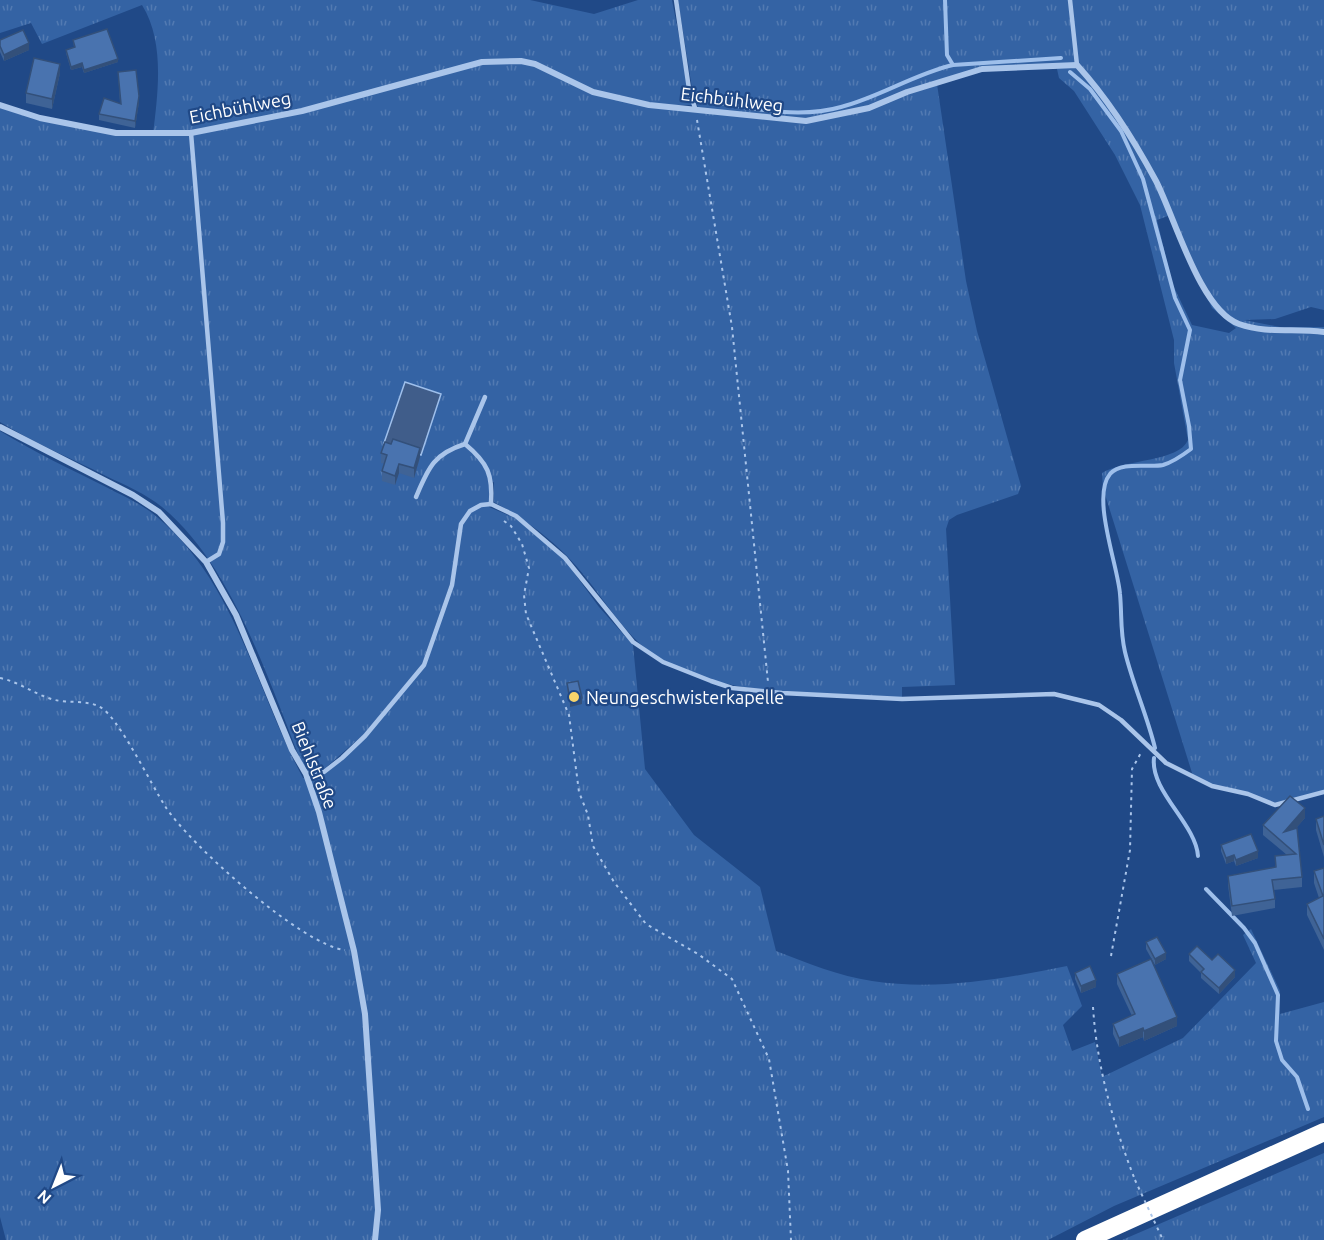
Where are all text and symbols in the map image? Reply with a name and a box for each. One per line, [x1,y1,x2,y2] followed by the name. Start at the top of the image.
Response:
[680,83,784,115] street label: Eichbühlweg
[187,87,293,127] street label: Eichbühlweg
[586,687,784,707] place label: Neungeschwisterkapelle
[567,690,581,704] marker: Neungeschwisterkapelle
[288,718,342,812] street label: Biehlstraße
[24,1156,84,1216] north arrow
[34,1186,54,1208] text: N

